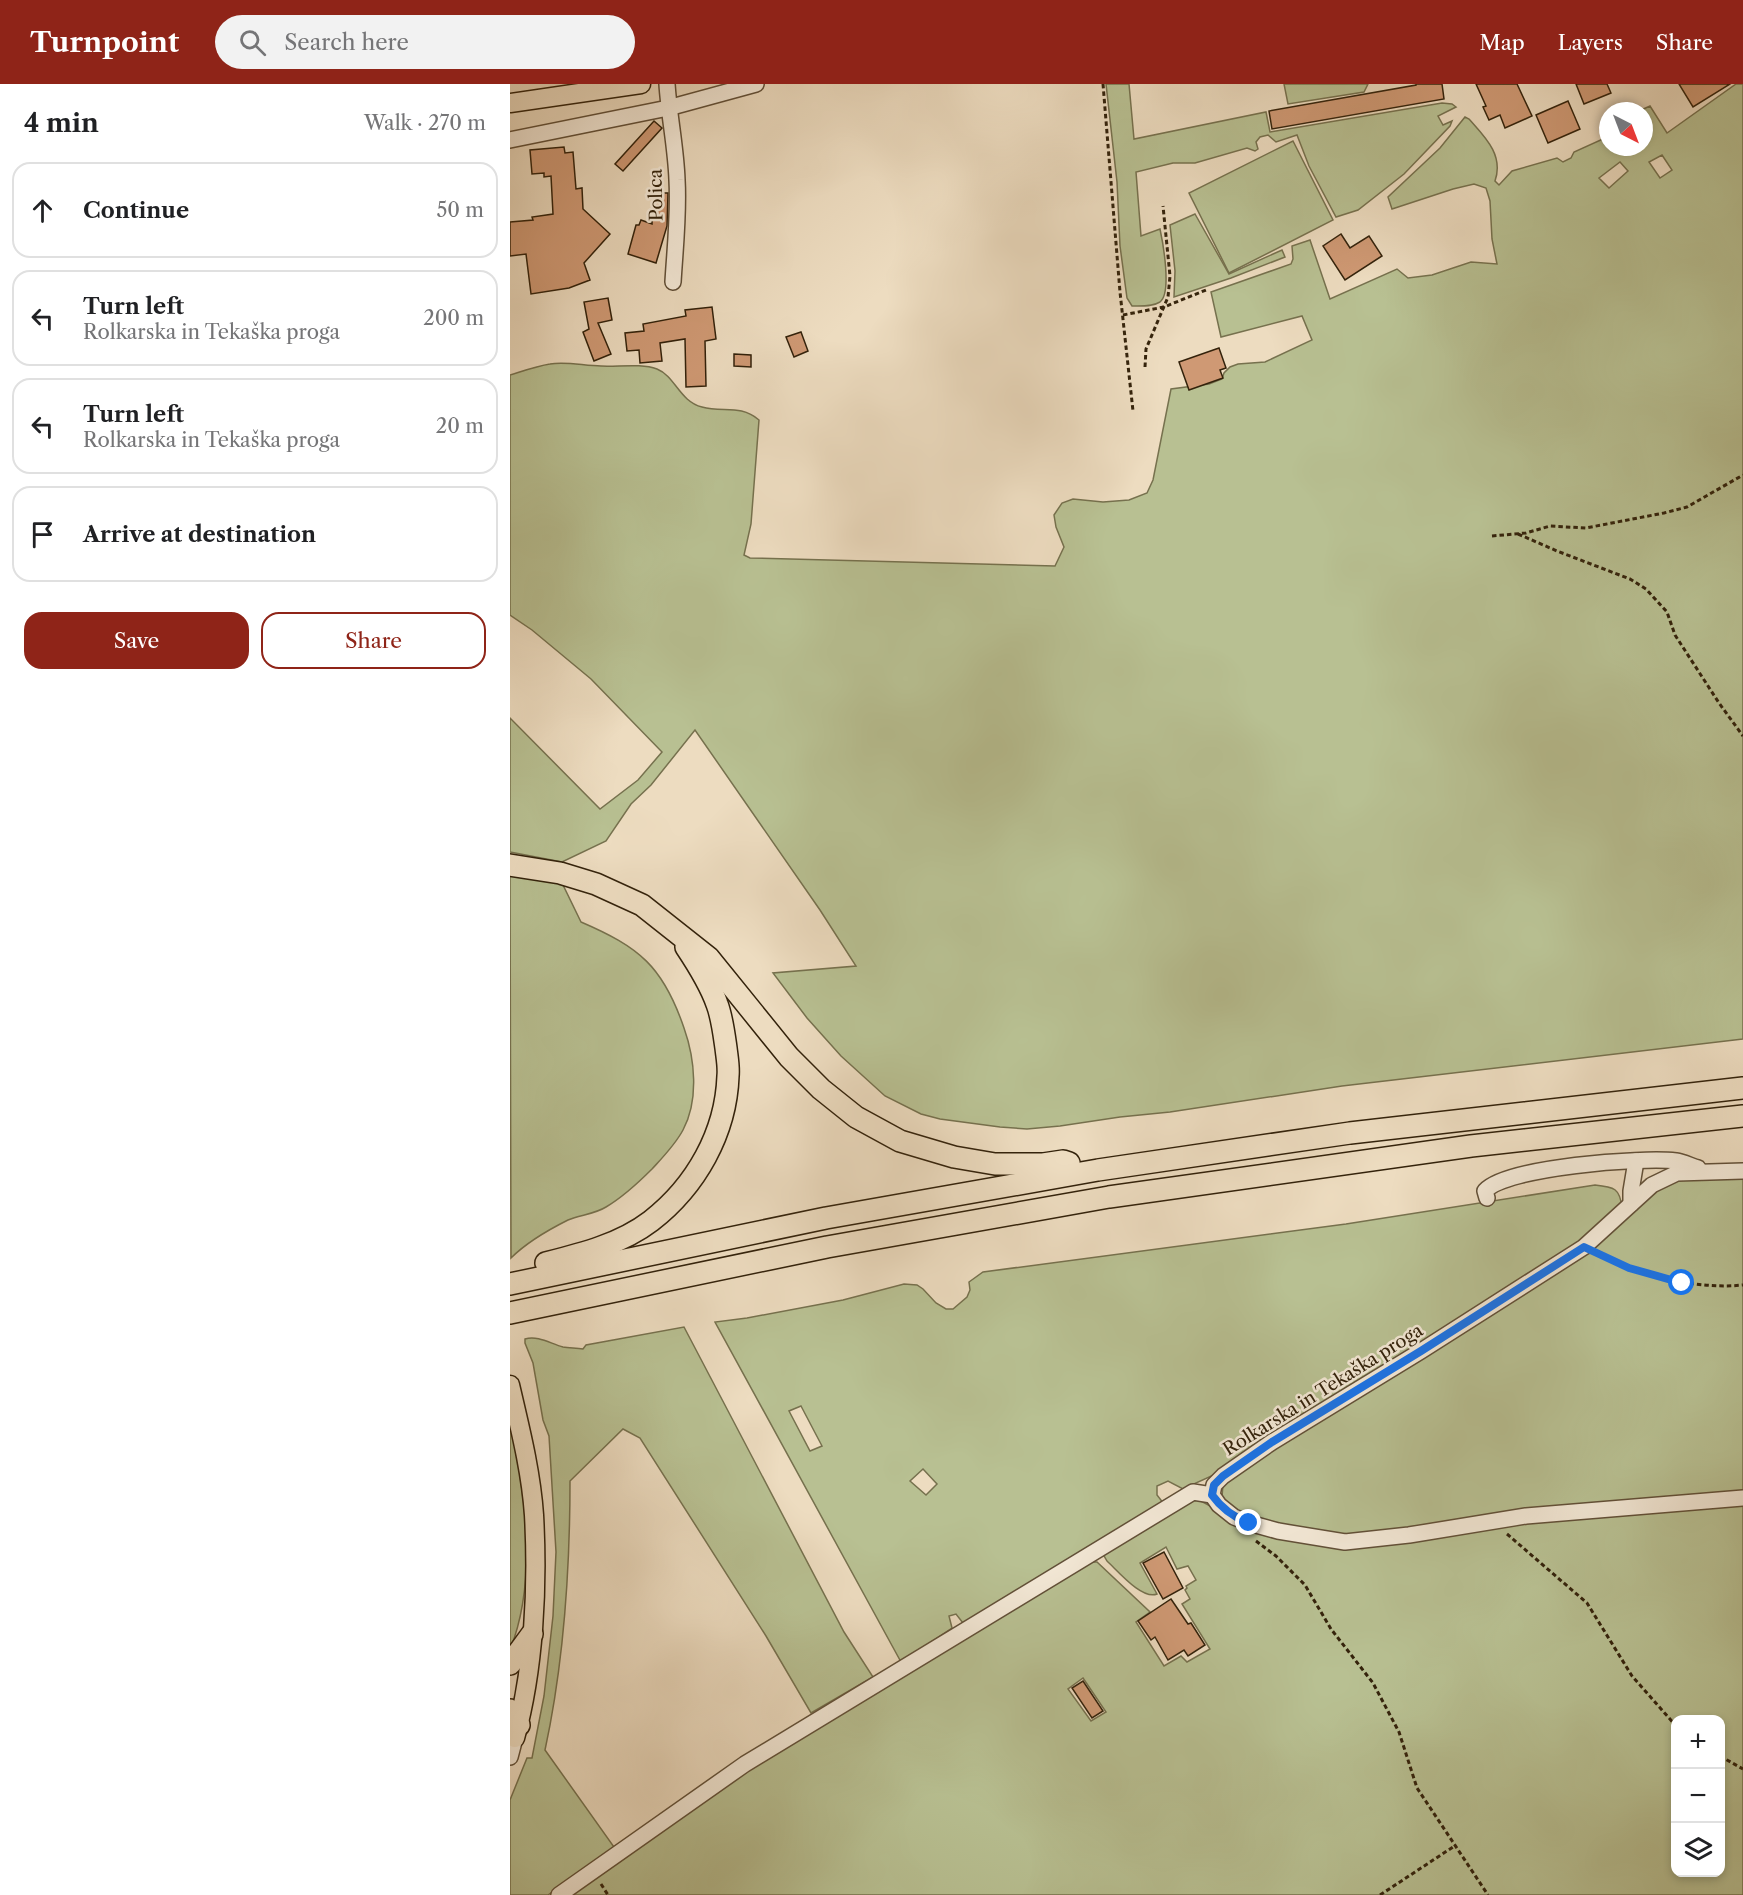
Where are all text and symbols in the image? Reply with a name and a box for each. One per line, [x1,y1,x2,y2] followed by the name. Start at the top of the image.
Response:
[215,15,635,69] search box
[30,25,179,59] text: Turnpoint
[236,26,269,59] icon: search
[284,29,409,56] text: Search here
[1480,30,1525,55] text: Map
[1558,30,1623,55] text: Layers
[1656,30,1713,55] text: Share
[1599,102,1653,156] north arrow
[24,107,99,139] text: 4 min
[364,111,486,135] text: Walk · 270 m
[645,168,667,221] street label: Polica
[26,194,59,227] icon: ahead
[83,197,189,224] text: Continue
[437,198,484,222] text: 50 m
[83,293,184,320] text: Turn left
[26,302,59,335] icon: left
[423,306,484,330] text: 200 m
[83,320,340,344] text: Rolkarska in Tekaška proga
[83,401,184,428] text: Turn left
[26,410,59,443] icon: left
[436,414,484,438] text: 20 m
[83,428,340,452] text: Rolkarska in Tekaška proga
[26,518,59,551] icon: arrive
[83,521,316,548] text: Arrive at destination
[24,612,249,669] button: Save
[261,612,486,669] button: Share
[1668,1269,1694,1295] route start
[1219,1319,1427,1461] street label: Rolkarska in Tekaška proga
[1235,1509,1261,1535] route end
[1671,1715,1725,1877] map controls
[1671,1715,1725,1769] button: +
[1671,1769,1725,1823] button: −
[1671,1823,1725,1877] button: layers

